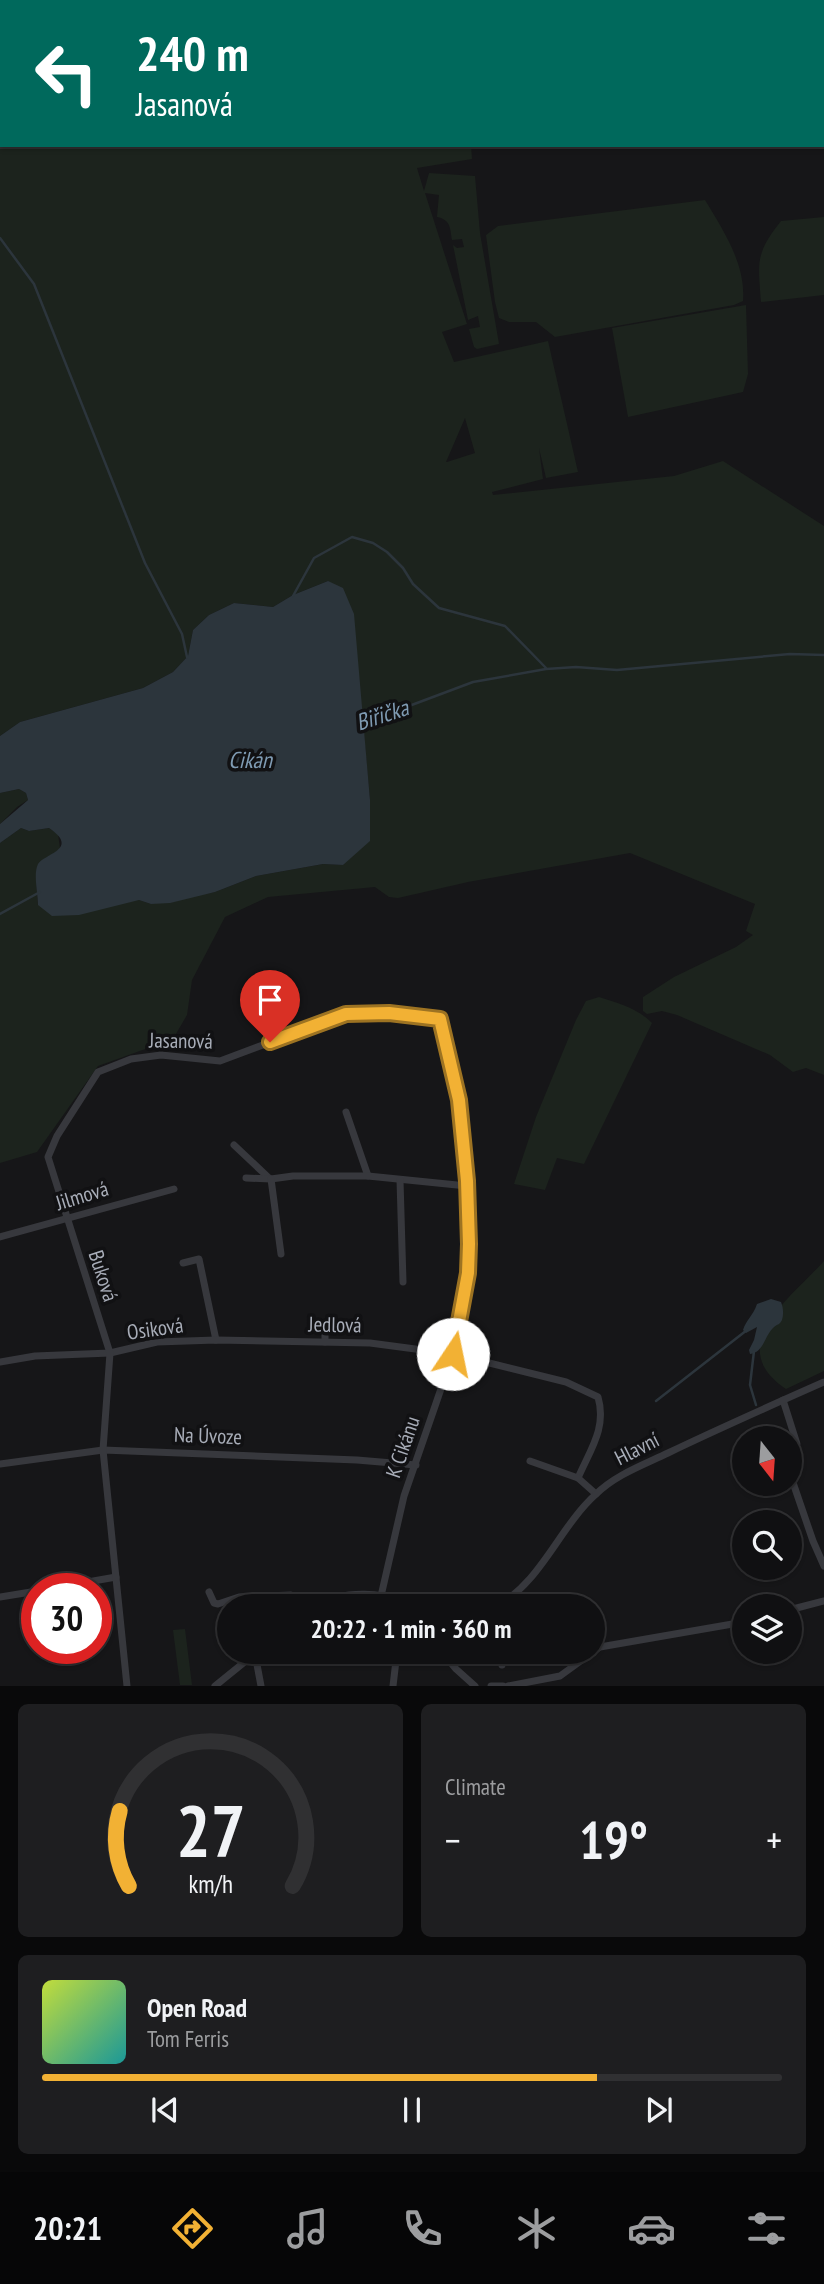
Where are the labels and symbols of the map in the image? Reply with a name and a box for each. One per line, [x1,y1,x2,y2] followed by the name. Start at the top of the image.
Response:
[352,692,413,737] water label: Biřička
[228,745,274,774] water label: Cikán
[240,970,300,1042] pin
[148,1026,213,1055] street label: Jasanová
[51,1175,111,1217] street label: Jilmová
[83,1247,124,1305] street label: Buková
[125,1311,185,1346] street label: Osiková
[307,1311,362,1338] street label: Jedlová
[416,1317,490,1391] position arrow
[379,1412,426,1481] street label: K Cikánu
[174,1421,242,1450] street label: Na Úvoze
[610,1426,664,1471] street label: Hlavní
[732,1426,802,1496] north arrow
[21,1573,112,1664] speed limit sign: 30

